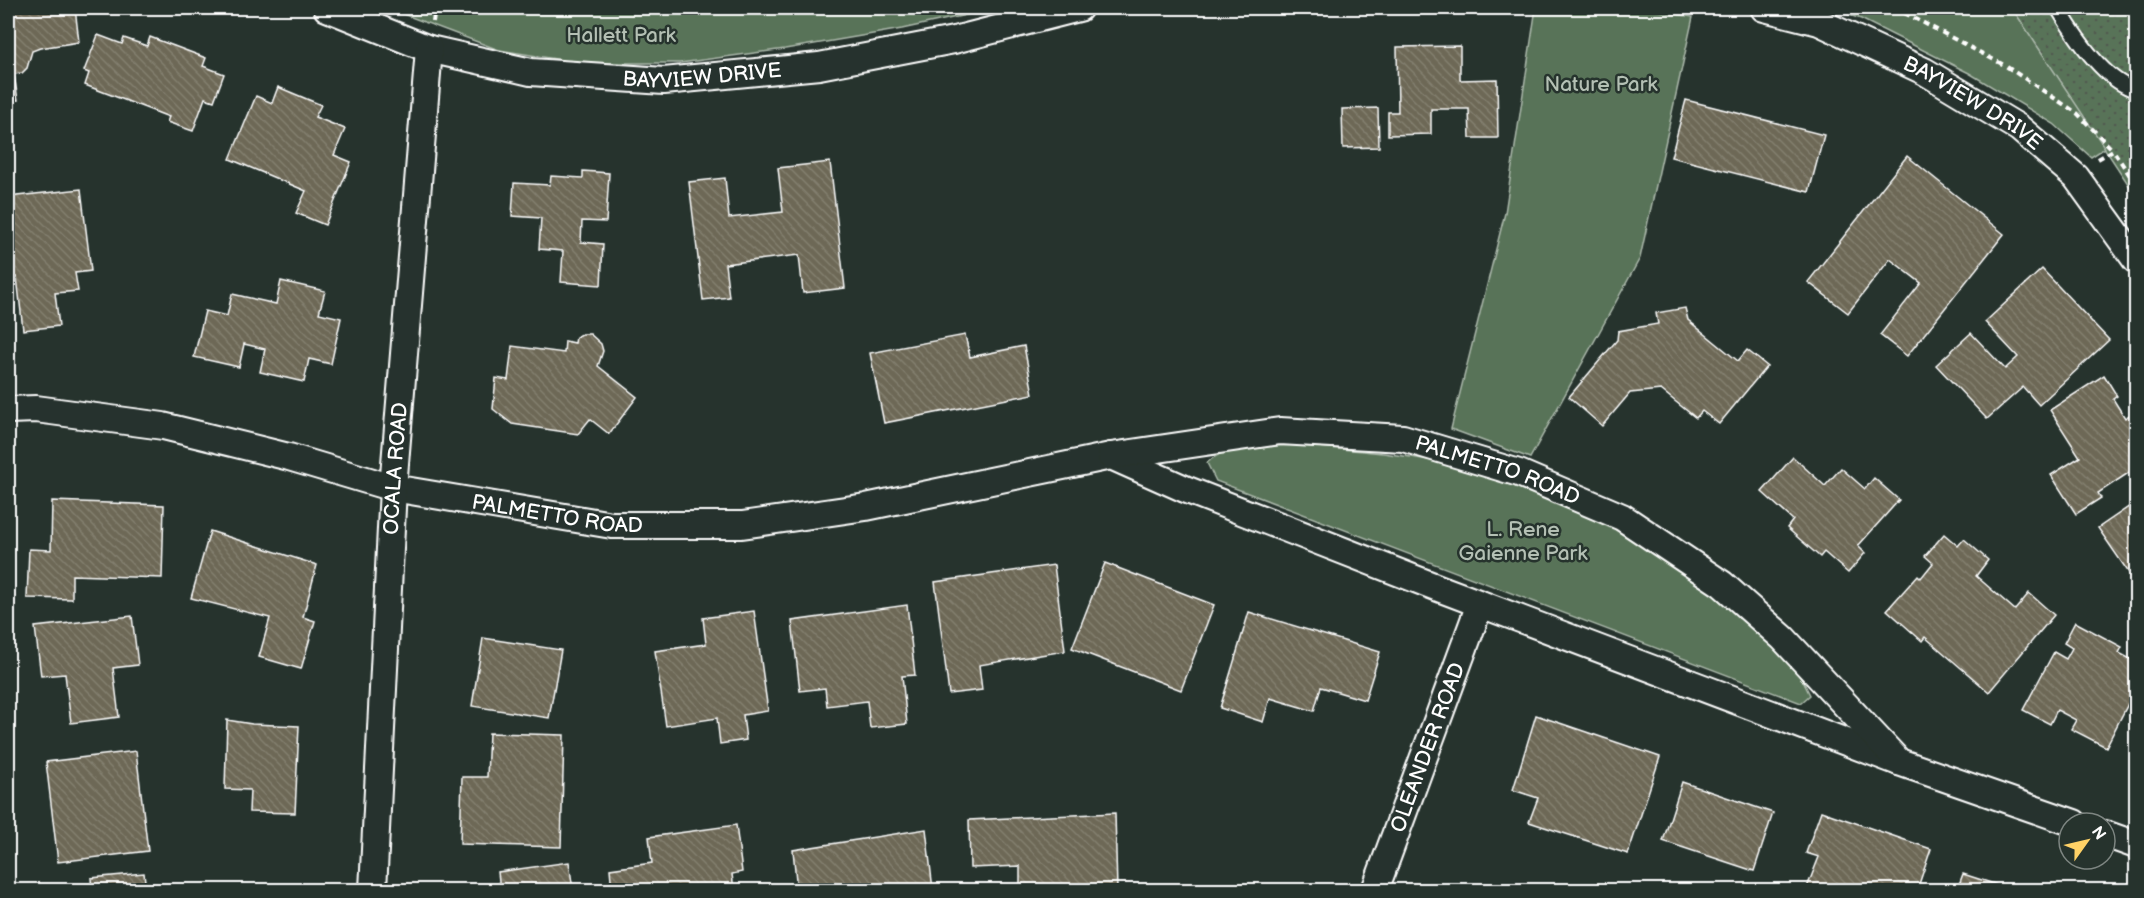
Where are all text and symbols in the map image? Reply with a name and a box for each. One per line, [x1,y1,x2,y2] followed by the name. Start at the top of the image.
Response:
[566,23,677,48] park label: Hallett Park
[1899,51,2048,155] street label: BAYVIEW DRIVE
[622,57,782,94] street label: BAYVIEW DRIVE
[1544,72,1658,97] park label: Nature Park
[378,401,412,535] street label: OCALA ROAD
[1412,430,1584,510] street label: PALMETTO ROAD
[470,489,643,538] street label: PALMETTO ROAD
[1459,517,1588,566] park label: L. Rene Gaienne Park
[1385,659,1470,836] street label: OLEANDER ROAD
[2057,811,2117,871] north arrow
[2087,823,2109,844] text: N

